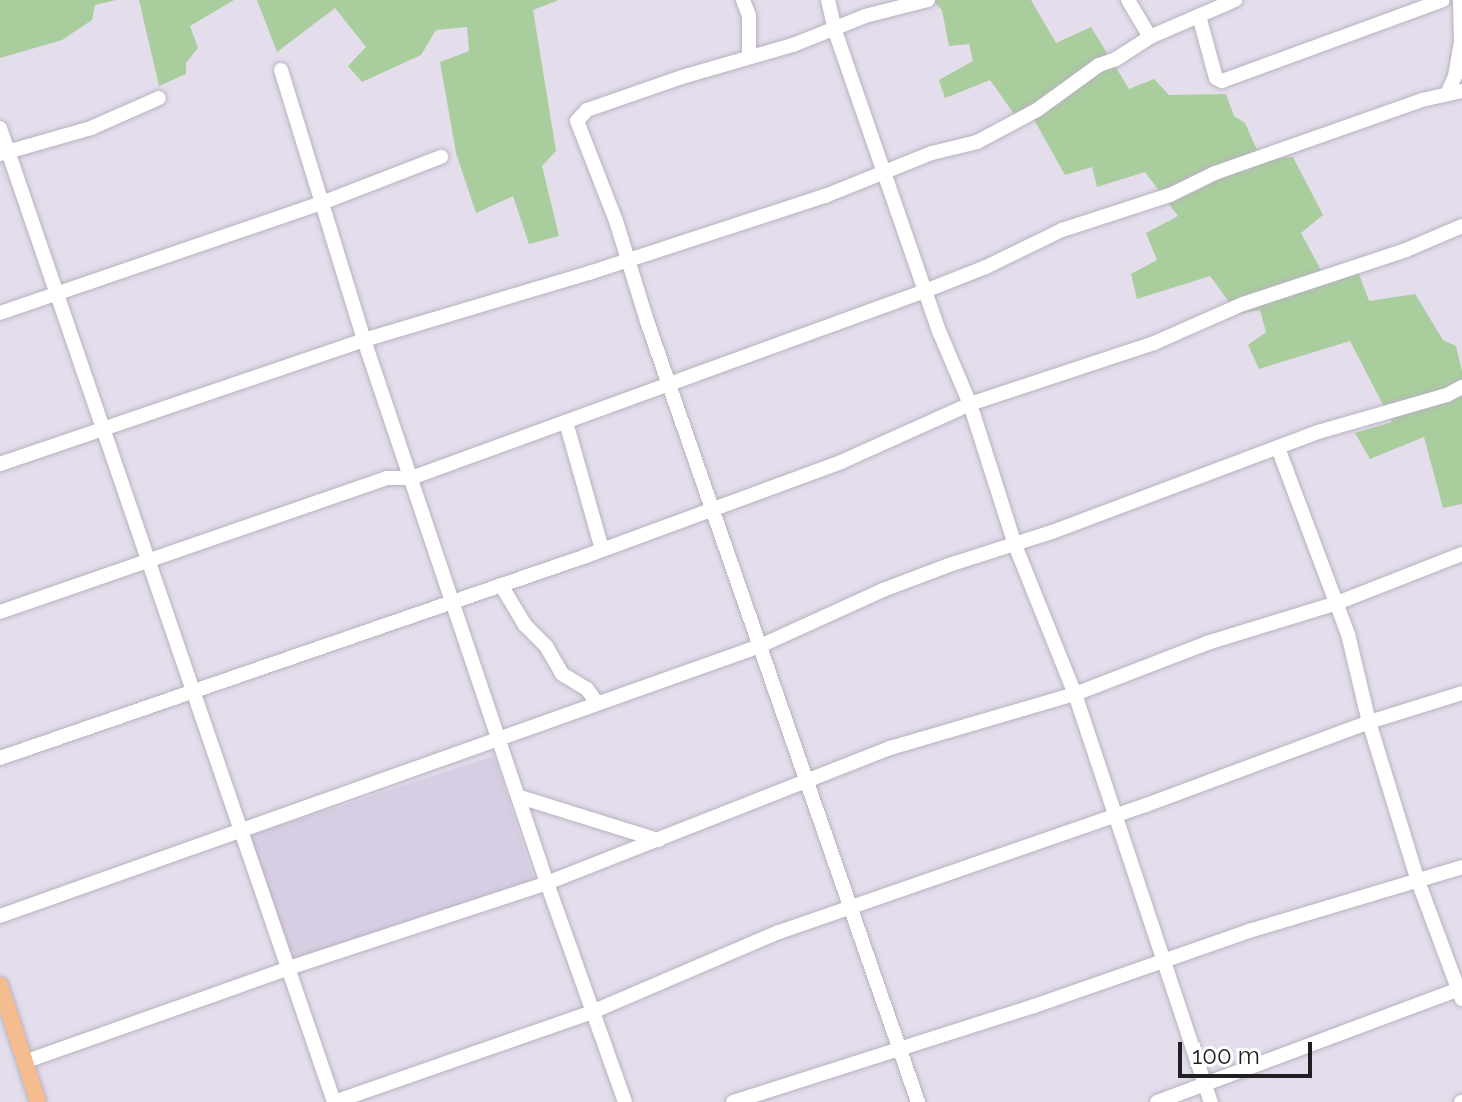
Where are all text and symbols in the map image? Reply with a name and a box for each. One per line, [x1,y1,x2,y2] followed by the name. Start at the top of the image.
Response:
[1182,1026,1316,1076] scale bar
[1192,1041,1260,1070] text: 100 m

